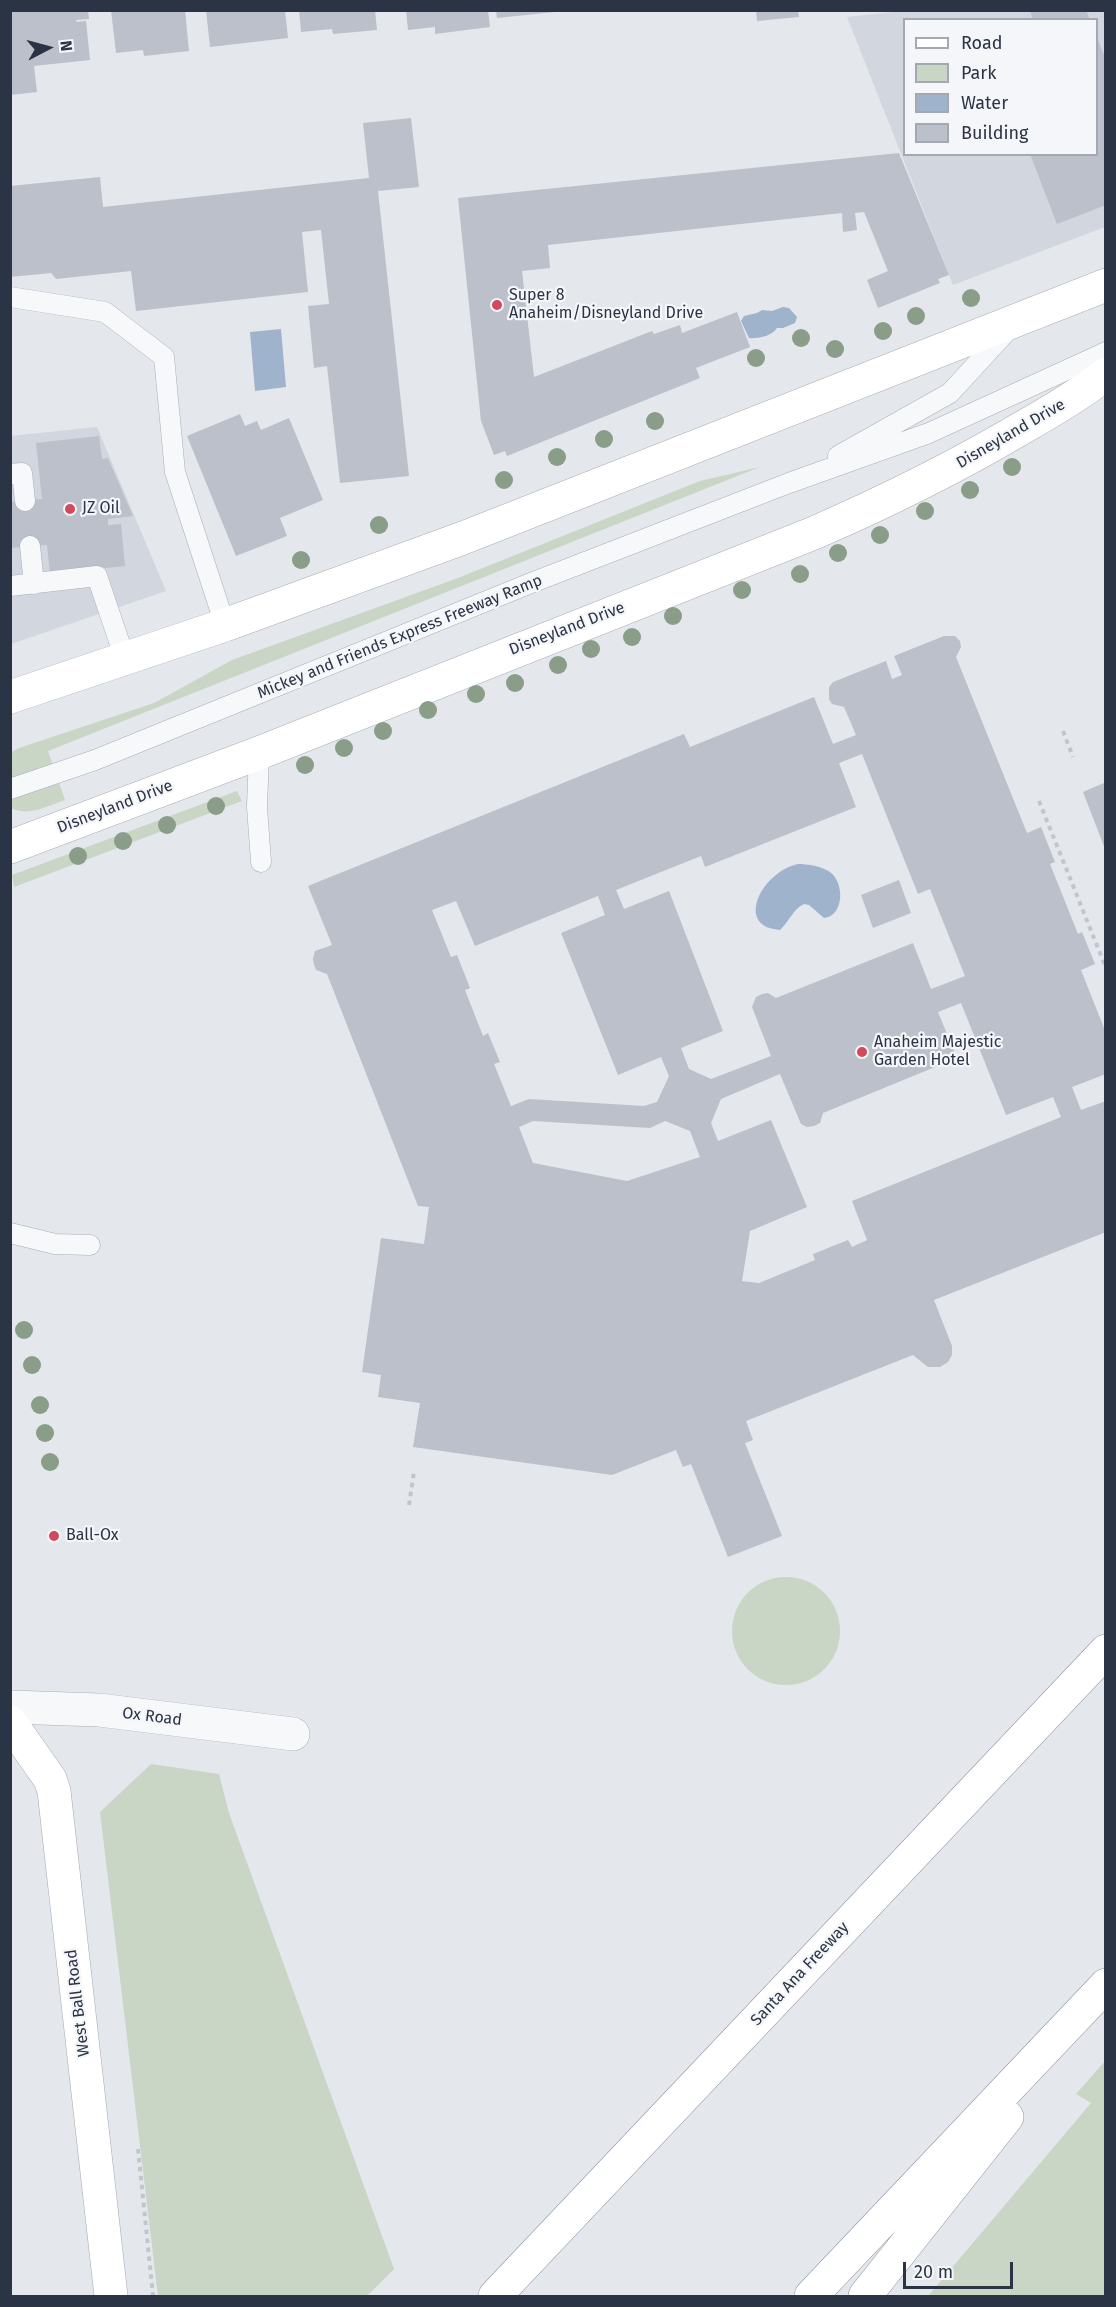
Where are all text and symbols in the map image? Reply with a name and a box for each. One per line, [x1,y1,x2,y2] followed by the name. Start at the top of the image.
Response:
[18,18,78,78] north arrow
[903,18,1098,156] legend
[961,32,1003,54] text: Road
[56,40,76,52] text: N
[961,62,996,84] text: Park
[961,92,1008,114] text: Water
[961,122,1028,144] text: Building
[509,286,703,324] place label: Super 8 Anaheim/Disneyland Drive
[490,298,504,312] marker: Super 8 Anaheim/Disneyland Drive
[953,395,1069,473] street label: Disneyland Drive
[82,499,120,519] place label: JZ Oil
[63,502,77,516] marker: JZ Oil
[255,571,545,703] street label: Mickey and Friends Express Freeway Ramp
[507,598,627,660] street label: Disneyland Drive
[55,776,175,838] street label: Disneyland Drive
[874,1033,1001,1071] place label: Anaheim Majestic Garden Hotel
[855,1045,869,1059] marker: Anaheim Majestic Garden Hotel
[66,1526,119,1546] place label: Ball-Ox
[47,1529,61,1543] marker: Ball-Ox
[121,1704,183,1730] street label: Ox Road
[747,1918,853,2030] street label: Santa Ana Freeway
[62,1948,94,2058] street label: West Ball Road
[906,2250,1016,2288] scale bar
[914,2261,953,2283] text: 20 m

